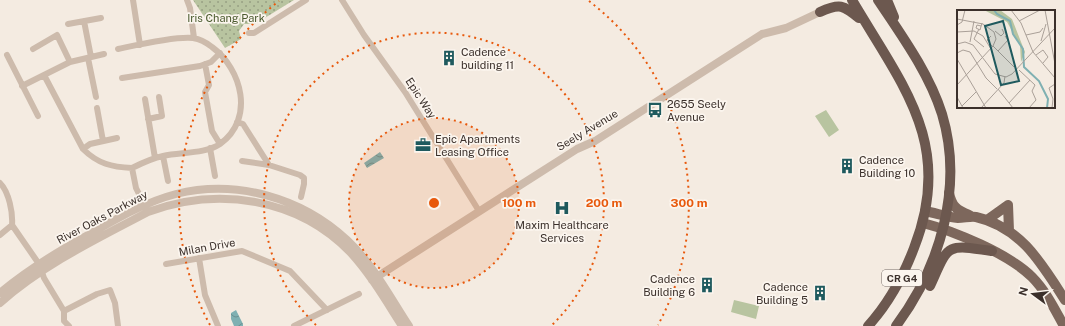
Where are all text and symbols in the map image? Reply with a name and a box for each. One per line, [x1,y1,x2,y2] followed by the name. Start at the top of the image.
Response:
[957,10,1055,108] inset map
[187,12,265,24] park label: Iris Chang Park
[461,46,514,71] place label: Cadence building 11
[440,49,458,67] building icon: Cadence building 11
[403,75,439,121] street label: Epic Way
[667,98,726,123] place label: 2655 Seely Avenue
[646,101,664,119] bus stop icon: 2655 Seely Avenue
[554,107,620,153] street label: Seely Avenue
[435,133,520,158] place label: Epic Apartments Leasing Office
[414,136,432,154] office icon: Epic Apartments Leasing Office
[859,154,915,179] place label: Cadence Building 10
[838,157,856,175] building icon: Cadence Building 10
[55,188,149,246] street label: River Oaks Parkway
[427,196,441,210] centre of rings
[502,196,536,210] text: 100 m
[586,196,622,210] text: 200 m
[671,196,708,210] text: 300 m
[553,199,571,217] hospital icon: Maxim Healthcare Services
[515,219,609,244] place label: Maxim Healthcare Services
[178,236,236,258] street label: Milan Drive
[882,270,922,286] road number: CR G4
[643,273,695,298] place label: Cadence Building 6
[1013,274,1053,314] north arrow
[698,276,716,294] building icon: Cadence Building 6
[756,281,808,306] place label: Cadence Building 5
[811,284,829,302] building icon: Cadence Building 5
[1016,286,1030,297] text: N

